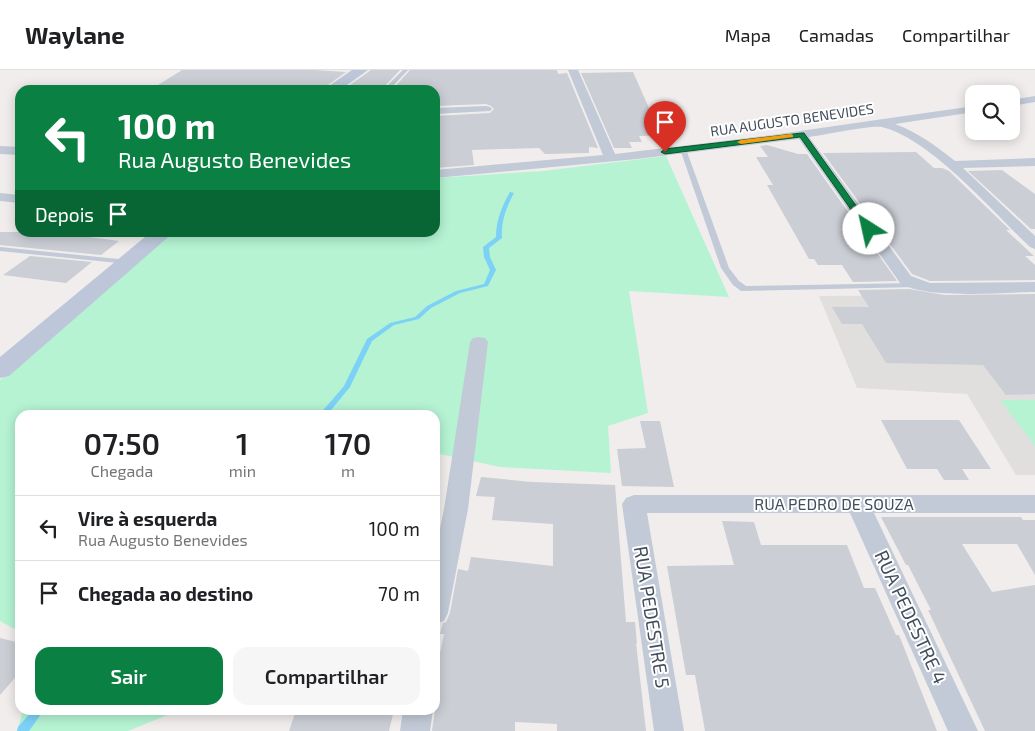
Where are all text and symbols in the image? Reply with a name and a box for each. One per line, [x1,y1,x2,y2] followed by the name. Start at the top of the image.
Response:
[25,20,125,49] text: Waylane
[725,24,771,46] text: Mapa
[799,24,874,46] text: Camadas
[902,24,1010,46] text: Compartilhar
[965,85,1020,140] map controls
[965,85,1020,140] button: search
[709,100,875,139] street label: RUA AUGUSTO BENEVIDES
[644,101,686,152] pin
[118,104,216,146] text: 100 m
[35,105,100,170] icon: left
[651,108,679,136] icon: arrive
[118,146,351,172] text: Rua Augusto Benevides
[104,200,132,228] icon: arrive
[842,202,894,254] position arrow
[35,203,94,226] text: Depois
[84,425,160,461] text: 07:50
[236,425,249,461] text: 1
[325,425,371,461] text: 170
[91,461,153,480] text: Chegada
[229,461,256,480] text: min
[341,461,355,480] text: m
[754,494,914,513] street label: RUA PEDRO DE SOUZA
[78,507,217,530] text: Vire à esquerda
[35,514,63,542] icon: left
[369,517,420,540] text: 100 m
[78,530,248,549] text: Rua Augusto Benevides
[630,544,675,690] street label: RUA PEDESTRE 5
[870,546,953,687] street label: RUA PEDESTRE 4
[35,579,63,607] icon: arrive
[78,582,253,605] text: Chegada ao destino
[378,582,420,605] text: 70 m
[35,647,223,705] button: Sair
[233,647,420,705] button: Compartilhar

